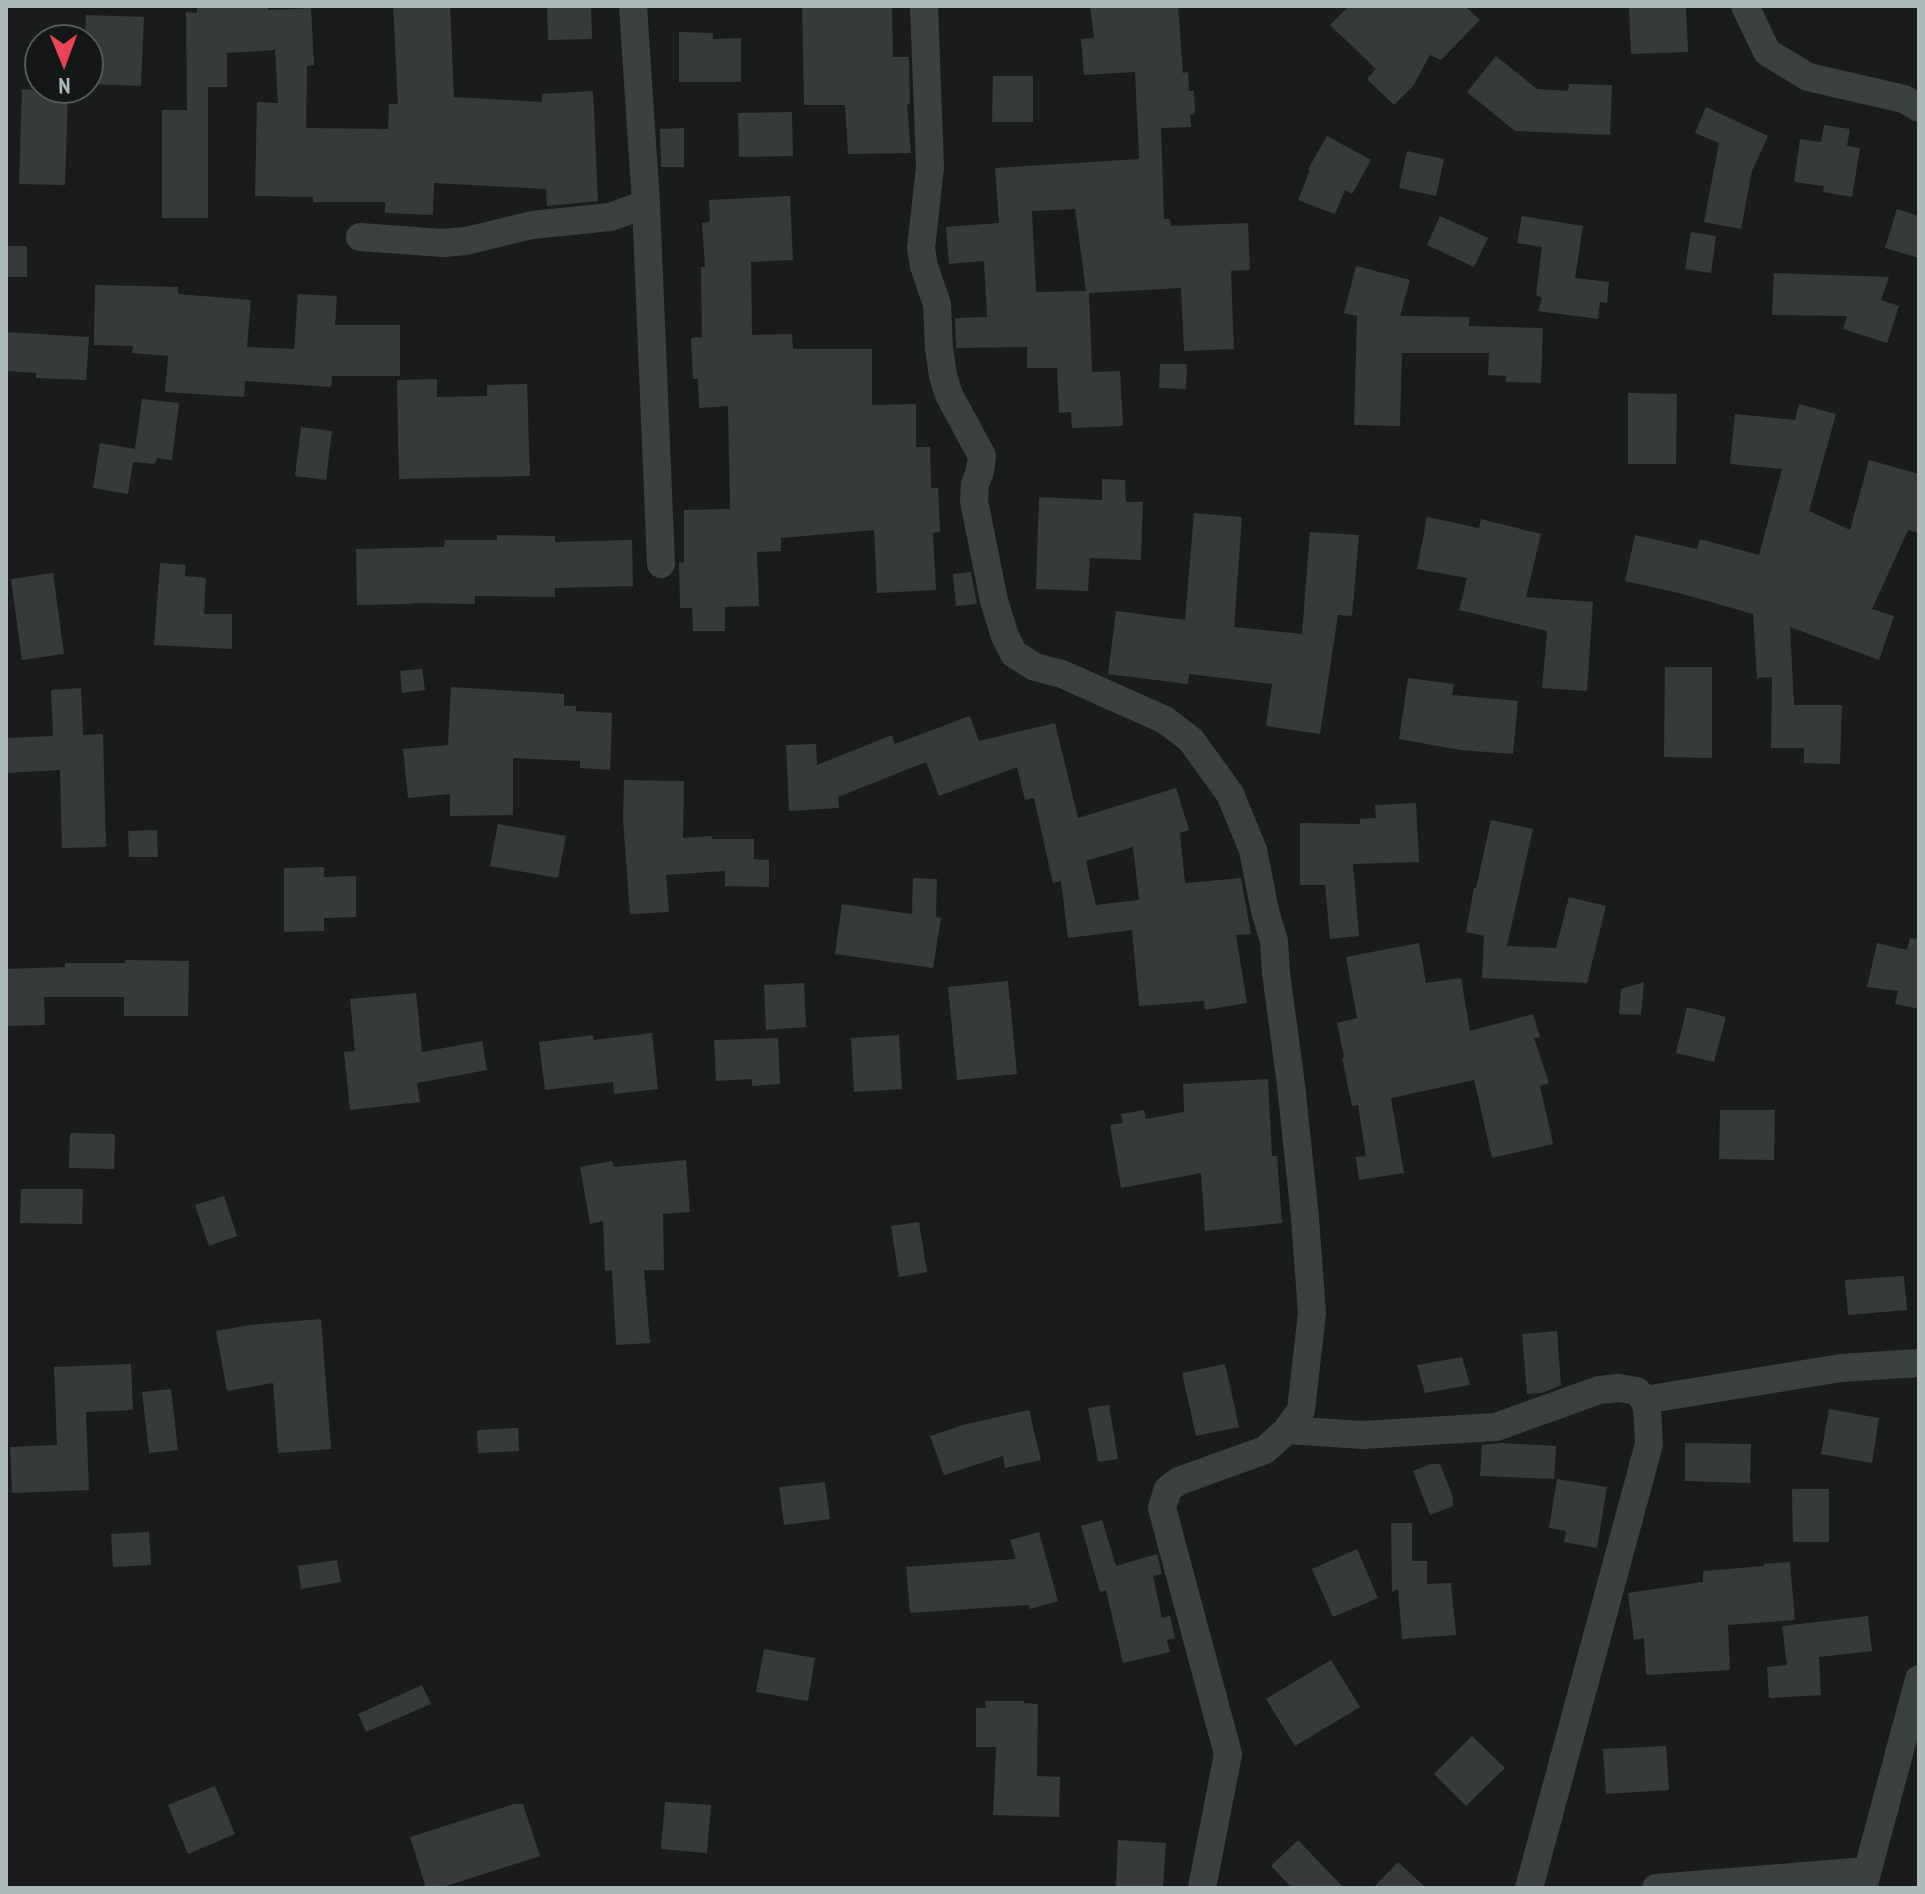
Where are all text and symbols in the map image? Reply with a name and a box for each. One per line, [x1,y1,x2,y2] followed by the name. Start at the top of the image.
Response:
[24,24,104,104] north arrow
[58,72,71,100] text: N

